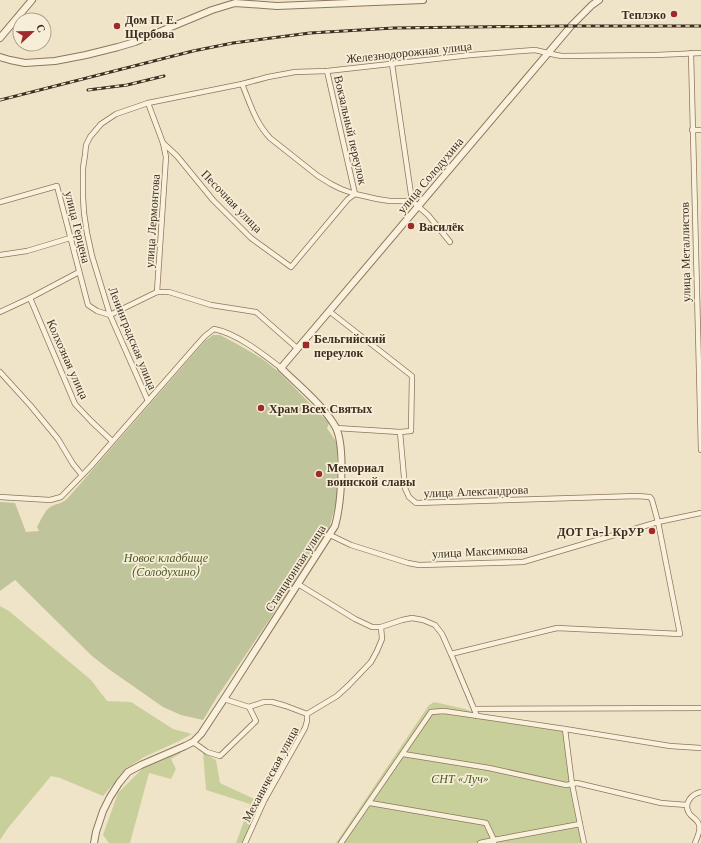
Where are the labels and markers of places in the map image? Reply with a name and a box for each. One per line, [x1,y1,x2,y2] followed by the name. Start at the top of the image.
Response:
[622,7,666,22] place label: Теплэко
[669,9,679,19] marker: Теплэко
[125,12,177,41] place label: Дом П. Е. Щербова
[112,21,122,31] marker: Дом П. Е. Щербова
[419,219,464,234] place label: Василёк
[406,221,416,231] marker: Василёк
[314,331,386,360] place label: Бельгийский переулок
[301,340,311,350] marker: Бельгийский переулок
[269,401,372,416] place label: Храм Всех Святых
[256,403,266,413] marker: Храм Всех Святых
[327,460,416,489] place label: Мемориал воинской славы
[314,469,324,479] marker: Мемориал воинской славы
[557,524,644,539] place label: ДОТ Га-1 КрУР
[647,526,657,536] marker: ДОТ Га-1 КрУР

